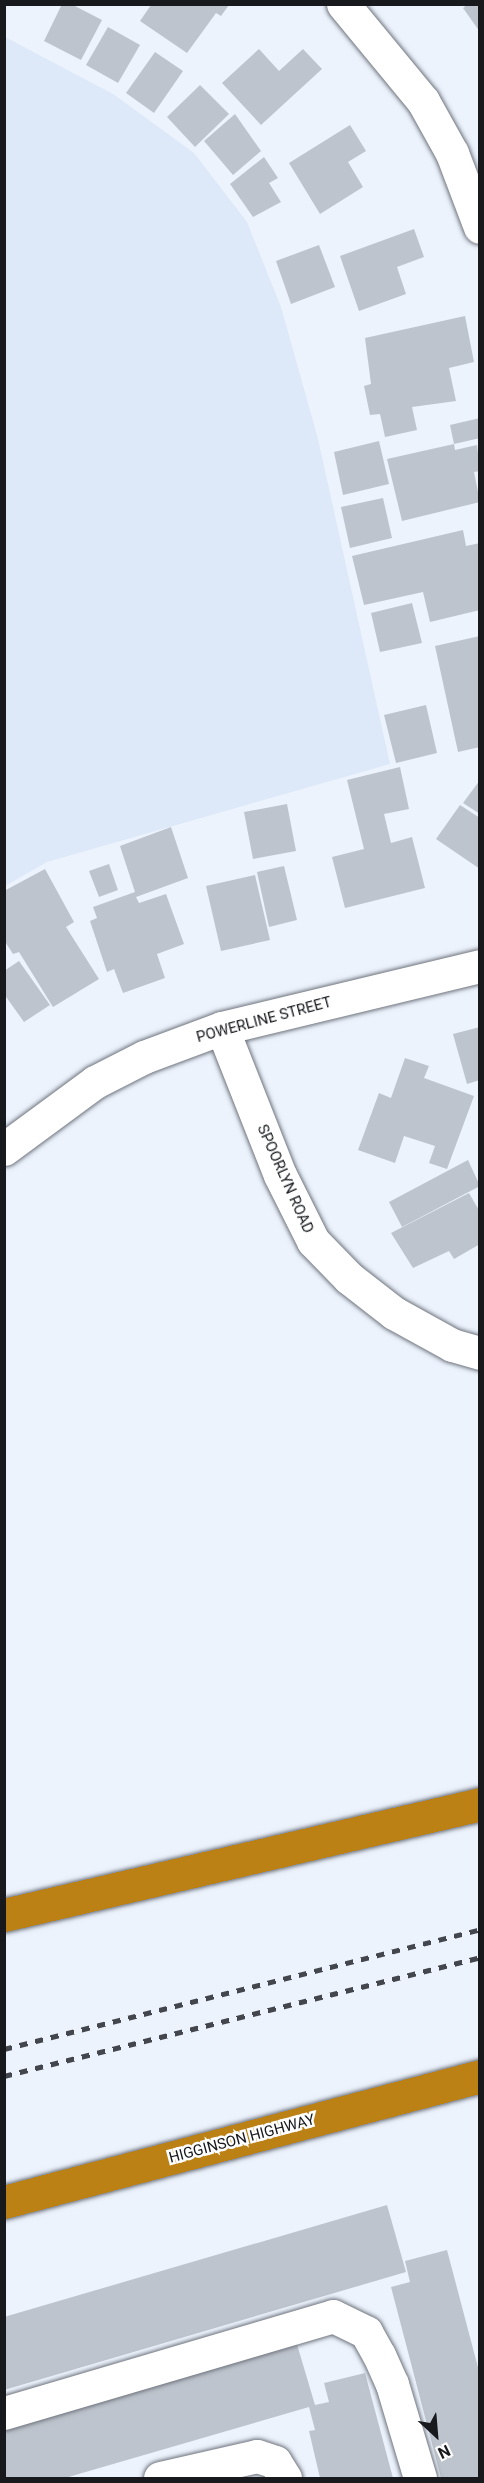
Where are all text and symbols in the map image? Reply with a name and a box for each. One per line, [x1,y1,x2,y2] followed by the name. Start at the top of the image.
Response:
[194,993,334,1047] street label: POWERLINE STREET
[253,1122,317,1236] street label: SPOORLYN ROAD
[167,2111,317,2167] street label: HIGGINSON HIGHWAY
[406,2405,466,2465] north arrow
[435,2441,453,2463] text: N

